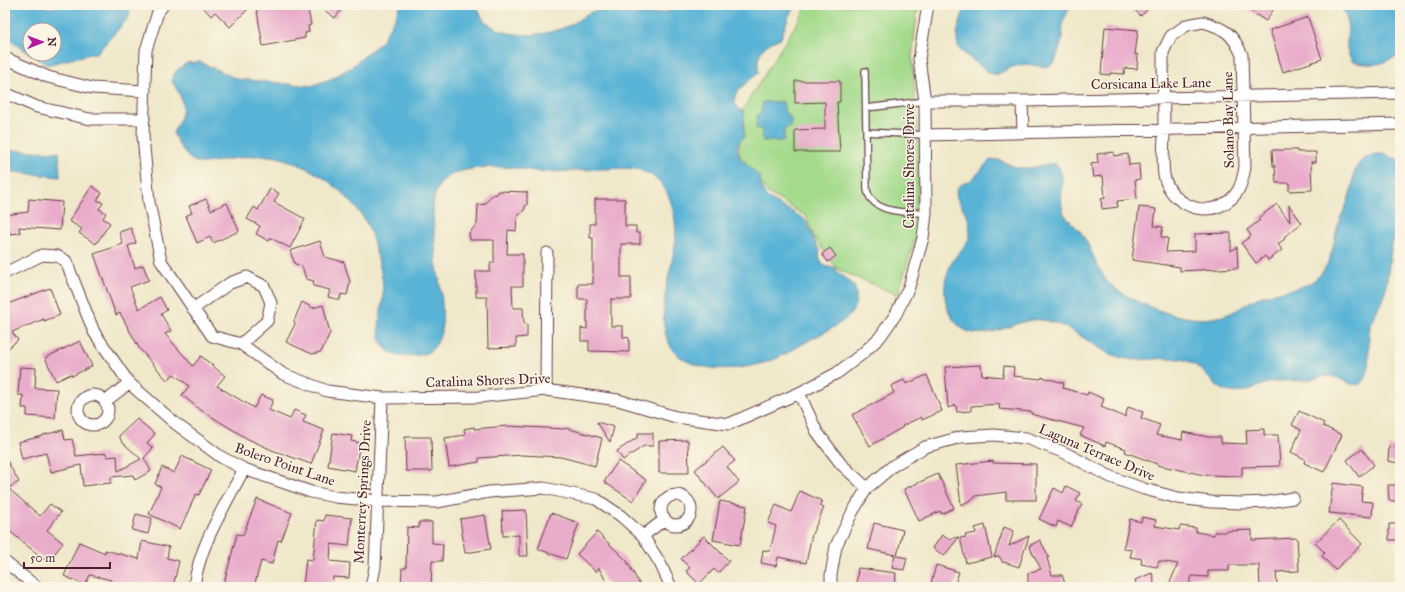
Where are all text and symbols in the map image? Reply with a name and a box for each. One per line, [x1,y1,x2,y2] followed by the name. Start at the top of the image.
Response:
[22,22,62,62] north arrow
[45,37,58,47] text: N
[1219,71,1238,169] street label: Solano Bay Lane
[1091,74,1211,93] street label: Corsicana Lake Lane
[901,103,918,228] street label: Catalina Shores Drive
[425,370,551,391] street label: Catalina Shores Drive
[350,419,375,564] street label: Monterrey Springs Drive
[1036,420,1158,485] street label: Laguna Terrace Drive
[232,439,337,490] street label: Bolero Point Lane
[24,544,110,570] scale bar
[30,551,55,565] text: 50 m

